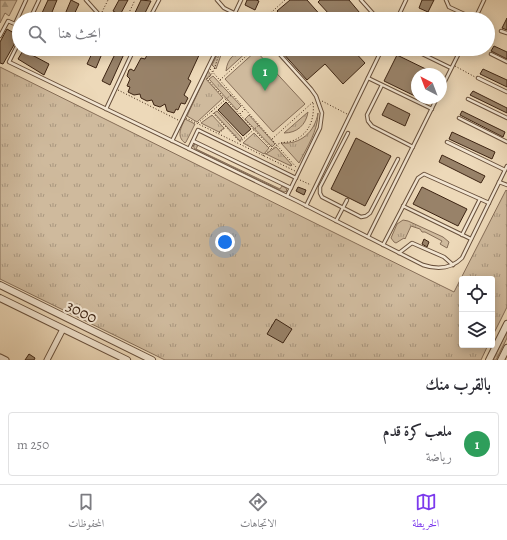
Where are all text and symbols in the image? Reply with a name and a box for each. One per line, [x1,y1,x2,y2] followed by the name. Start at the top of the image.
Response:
[12,12,495,56] search box
[26,23,48,45] icon: search
[58,23,101,43] text: ابحث هنا
[252,58,278,91] pin: 1
[411,68,447,104] north arrow
[215,232,235,252] your location
[459,276,495,348] map controls
[459,276,495,312] button: locate
[62,295,101,329] street label: 3000
[459,312,495,348] button: layers
[425,373,491,396] text: بالقرب منك
[383,421,452,441] text: ملعب كرة قدم
[17,436,49,453] text: 250 m
[475,436,479,453] text: 1
[426,448,452,465] text: رياضة
[68,491,104,534] tab: المحفوظات
[240,491,277,534] tab: الاتجاهات
[412,491,439,534] tab: الخريطة

